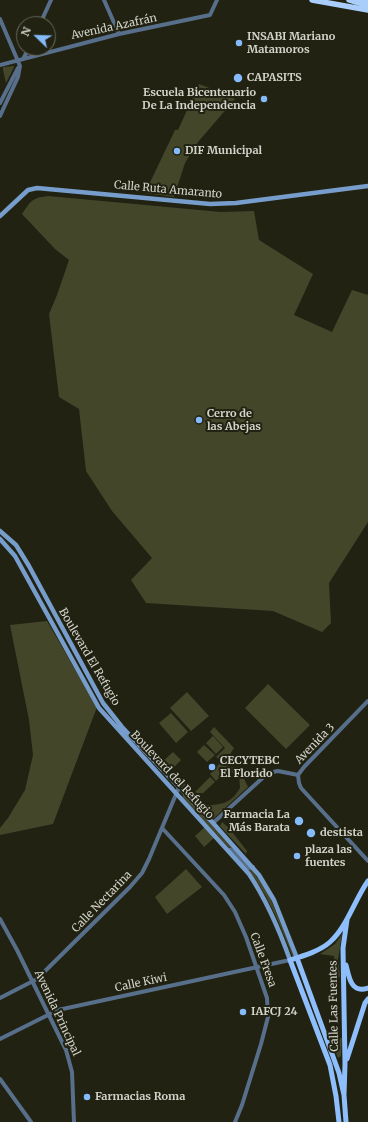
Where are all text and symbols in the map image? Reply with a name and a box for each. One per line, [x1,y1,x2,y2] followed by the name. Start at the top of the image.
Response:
[70,11,158,43] street label: Avenida Azafrán
[16,16,56,56] north arrow
[18,25,34,38] text: N
[247,30,335,56] place label: INSABI Mariano Matamoros
[234,38,244,48] marker: INSABI Mariano Matamoros
[247,71,302,85] place label: CAPASITS
[232,72,244,84] marker: CAPASITS
[142,86,256,112] place label: Escuela Bicentenario De La Independencia
[259,94,269,104] marker: Escuela Bicentenario De La Independencia
[185,144,262,158] place label: DIF Municipal
[172,146,182,156] marker: DIF Municipal
[113,179,223,201] street label: Calle Ruta Amaranto
[207,407,261,433] place label: Cerro de las Abejas
[194,415,204,425] marker: Cerro de las Abejas
[56,606,122,708] street label: Boulevard El Refugio
[292,721,338,767] street label: Avenida 3
[128,728,216,822] street label: Boulevard del Refugio
[220,754,280,780] place label: CECYTEBC El Florido
[207,762,217,772] marker: CECYTEBC El Florido
[224,808,290,834] place label: Farmacia La Más Barata
[293,815,305,827] marker: Farmacia La Más Barata
[320,826,363,840] place label: destista
[305,827,317,839] marker: destista
[305,843,352,869] place label: plaza las fuentes
[292,851,302,861] marker: plaza las fuentes
[69,869,135,935] street label: Calle Nectarina
[247,931,279,989] street label: Calle Fresa
[327,960,341,1052] street label: Calle Las Fuentes
[31,968,83,1058] street label: Avenida Principal
[114,971,168,995] street label: Calle Kiwi
[251,1005,297,1019] place label: IAFCJ 24
[238,1007,248,1017] marker: IAFCJ 24
[95,1090,185,1104] place label: Farmacias Roma
[82,1092,92,1102] marker: Farmacias Roma

